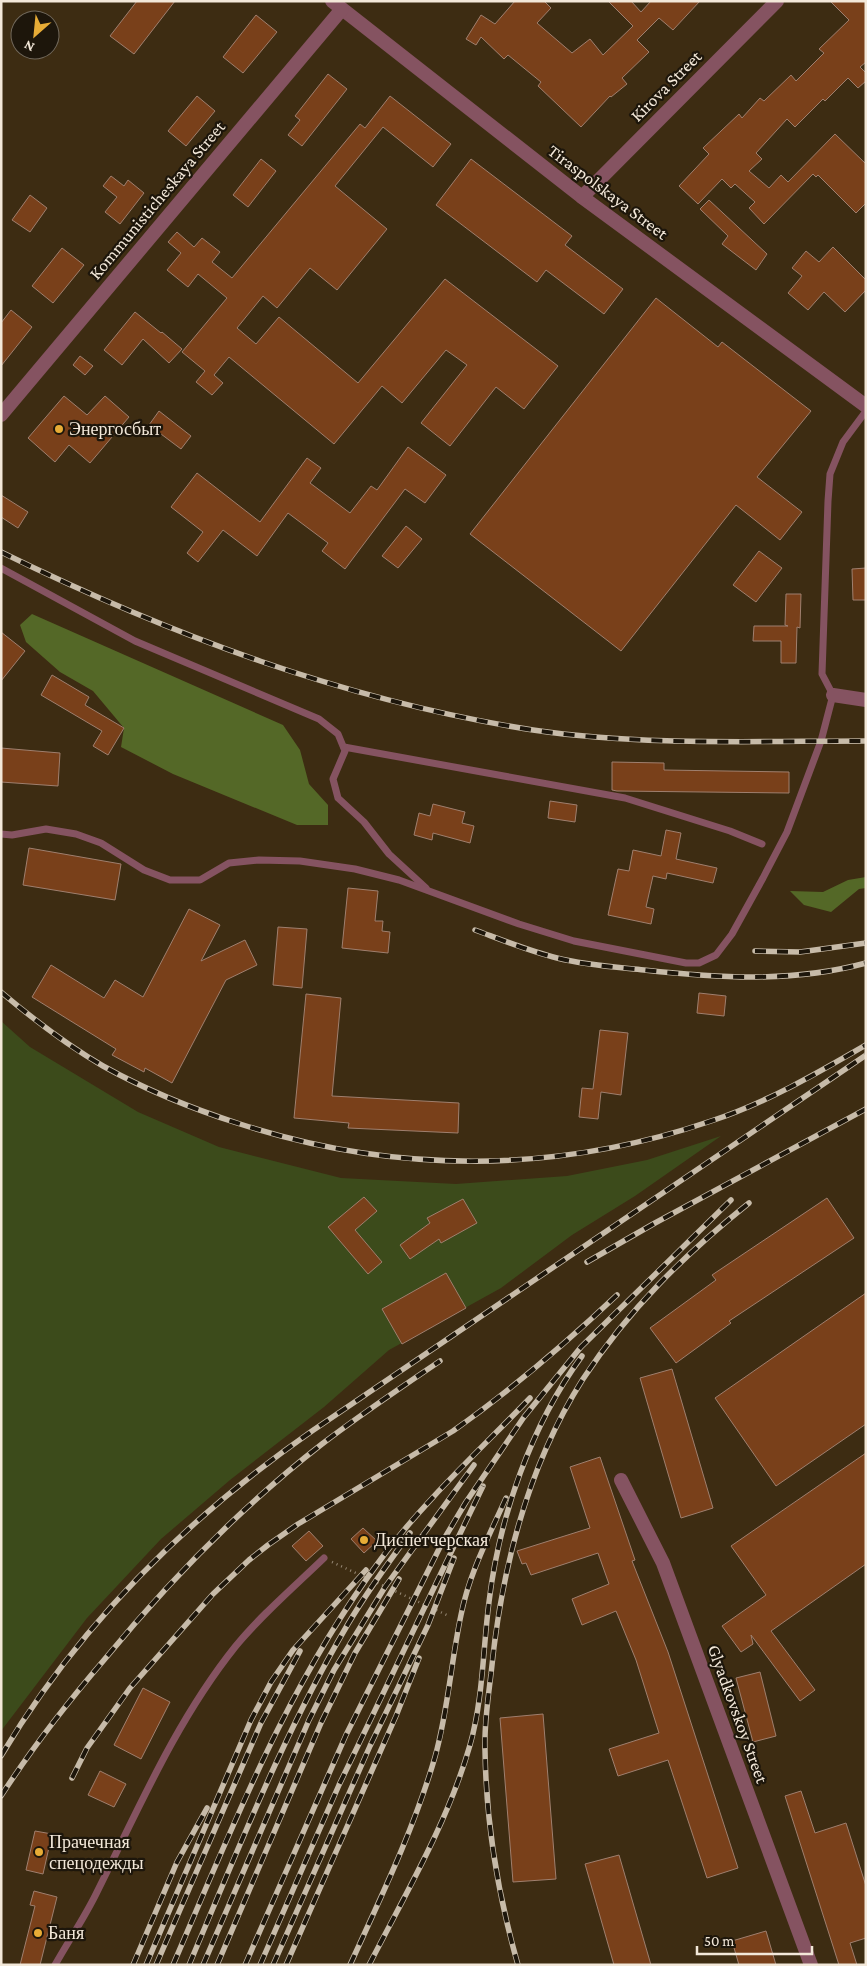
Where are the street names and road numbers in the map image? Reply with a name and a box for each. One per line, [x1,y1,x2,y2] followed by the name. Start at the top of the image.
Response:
[626,46,706,126] street label: Kirova Street
[85,116,230,283] street label: Kommunisticheskaya Street
[544,140,673,244] street label: Tiraspolskaya Street
[704,1642,773,1787] street label: Glyadkovskoy Street

